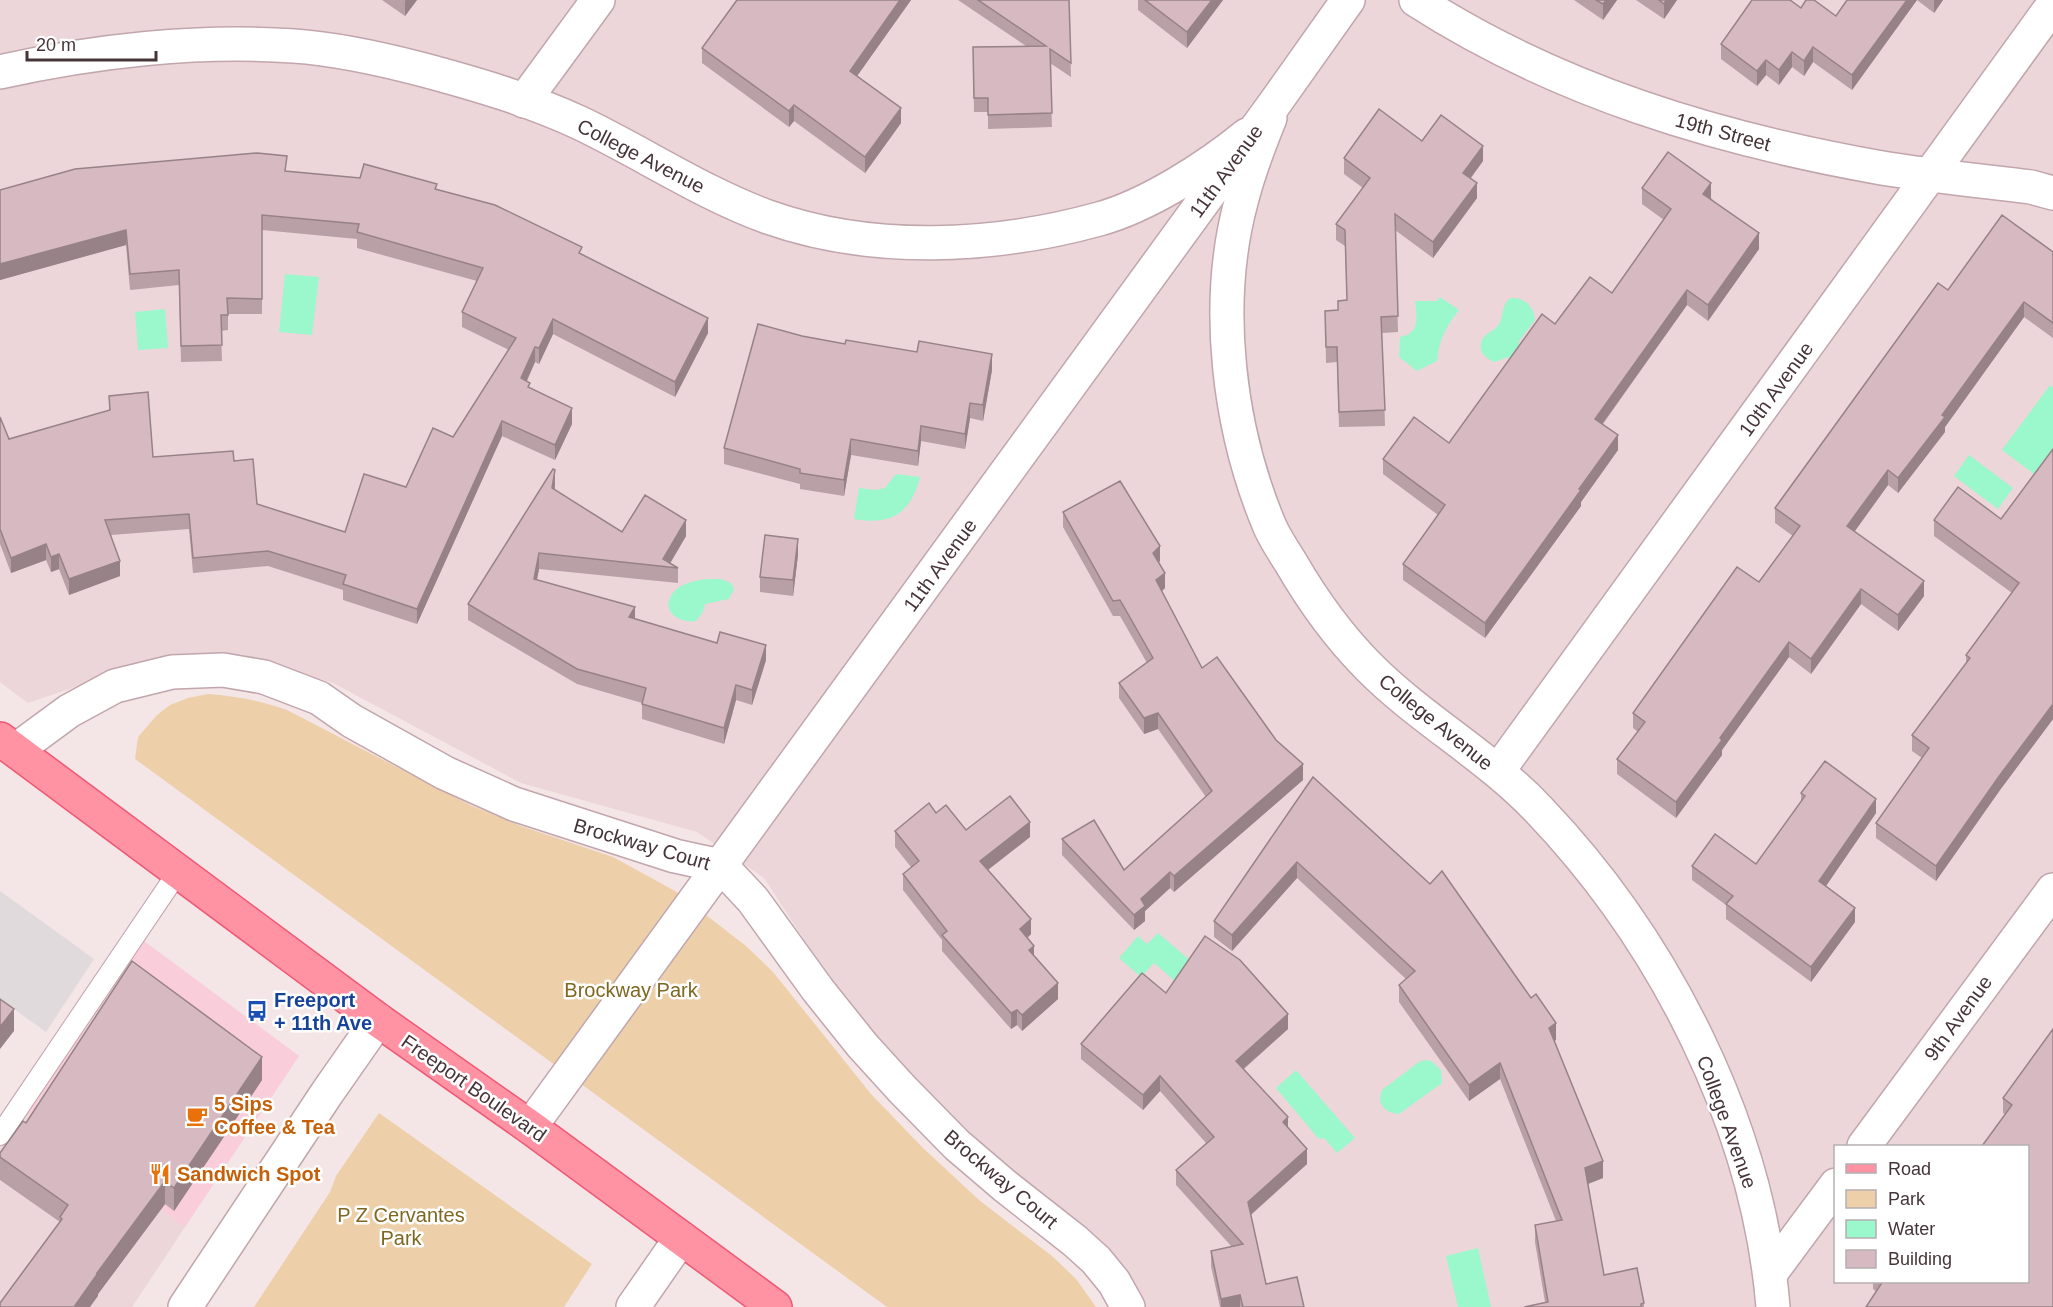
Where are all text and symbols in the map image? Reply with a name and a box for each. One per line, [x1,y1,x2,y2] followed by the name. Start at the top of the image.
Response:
[27,24,156,62] scale bar
[36,35,76,55] text: 20 m
[1673,109,1774,155] street label: 19th Street
[574,114,708,198] street label: College Avenue
[1185,120,1267,222] street label: 11th Avenue
[1735,338,1817,440] street label: 10th Avenue
[899,514,981,616] street label: 11th Avenue
[1375,669,1497,775] street label: College Avenue
[571,814,713,874] street label: Brockway Court
[1920,971,1996,1065] street label: 9th Avenue
[564,979,699,1001] park label: Brockway Park
[274,989,372,1034] place label: Freeport + 11th Ave
[245,999,269,1023] bus stop icon: Freeport + 11th Ave
[398,1030,550,1146] street label: Freeport Boulevard
[1693,1053,1761,1191] street label: College Avenue
[214,1093,336,1138] place label: 5 Sips Coffee & Tea
[185,1104,209,1128] cafe icon: 5 Sips Coffee & Tea
[940,1125,1062,1233] street label: Brockway Court
[1834,1145,2029,1283] legend
[1888,1159,1931,1179] text: Road
[148,1162,172,1186] restaurant icon: Sandwich Spot
[177,1163,321,1185] place label: Sandwich Spot
[1888,1189,1926,1209] text: Park
[337,1204,465,1249] park label: P Z Cervantes Park
[1888,1219,1935,1239] text: Water
[1888,1249,1952,1269] text: Building

